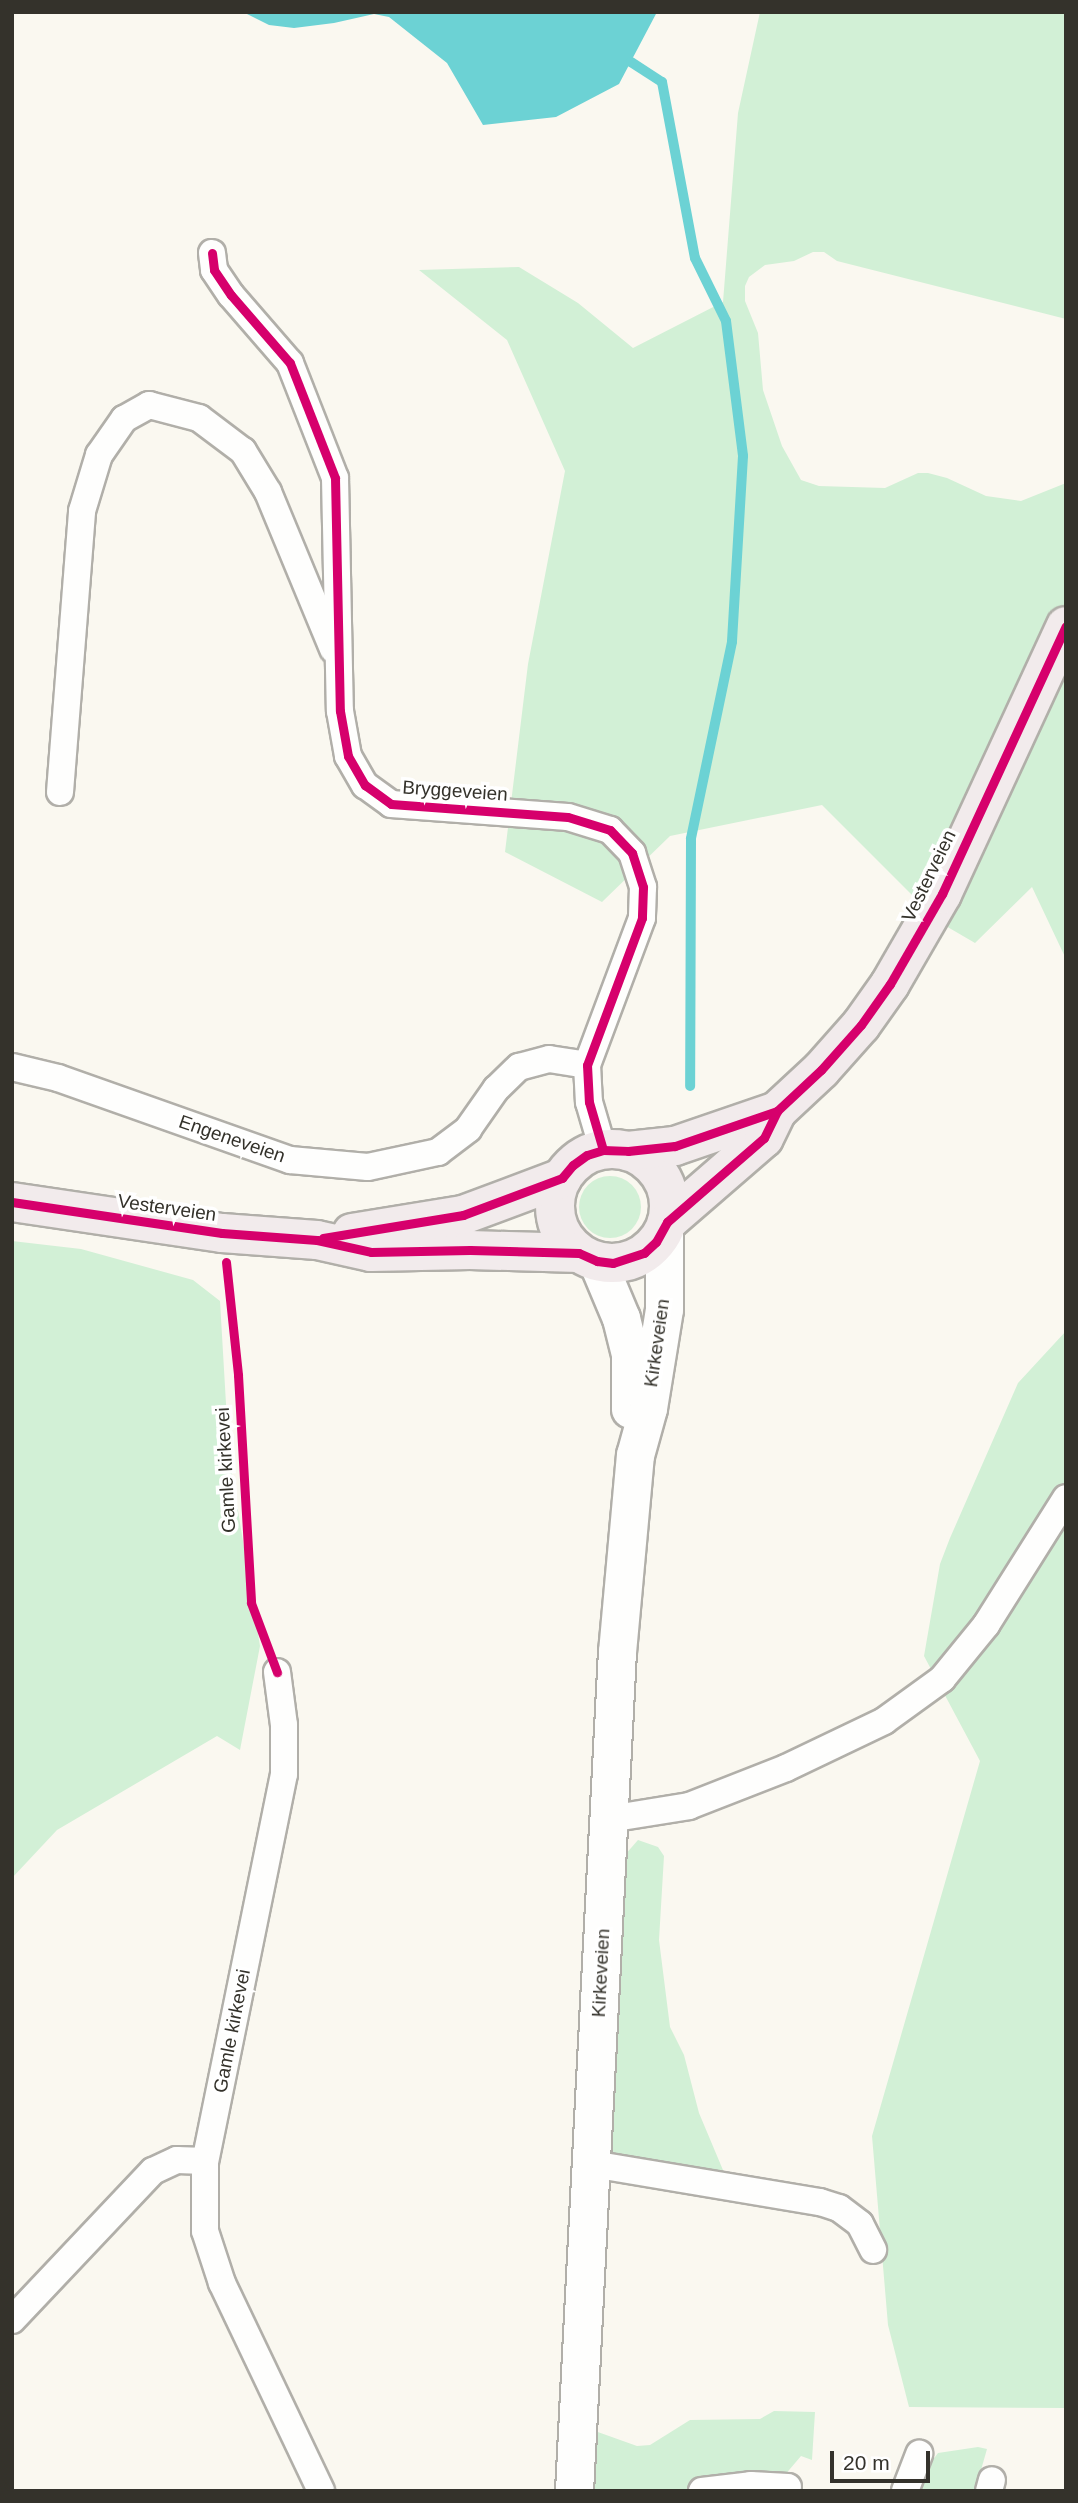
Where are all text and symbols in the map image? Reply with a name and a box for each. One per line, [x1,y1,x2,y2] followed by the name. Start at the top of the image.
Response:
[402,776,508,806] street label: Bryggeveien
[897,826,961,926] street label: Vesterveien
[176,1110,288,1168] street label: Engeneveien
[116,1190,218,1226] street label: Vesterveien
[640,1297,674,1389] street label: Kirkeveien
[211,1407,241,1533] street label: Gamle kirkevei
[587,1928,615,2018] street label: Kirkeveien
[209,1967,255,2095] street label: Gamle kirkevei
[833,2436,933,2480] scale bar
[843,2451,890,2474] text: 20 m

